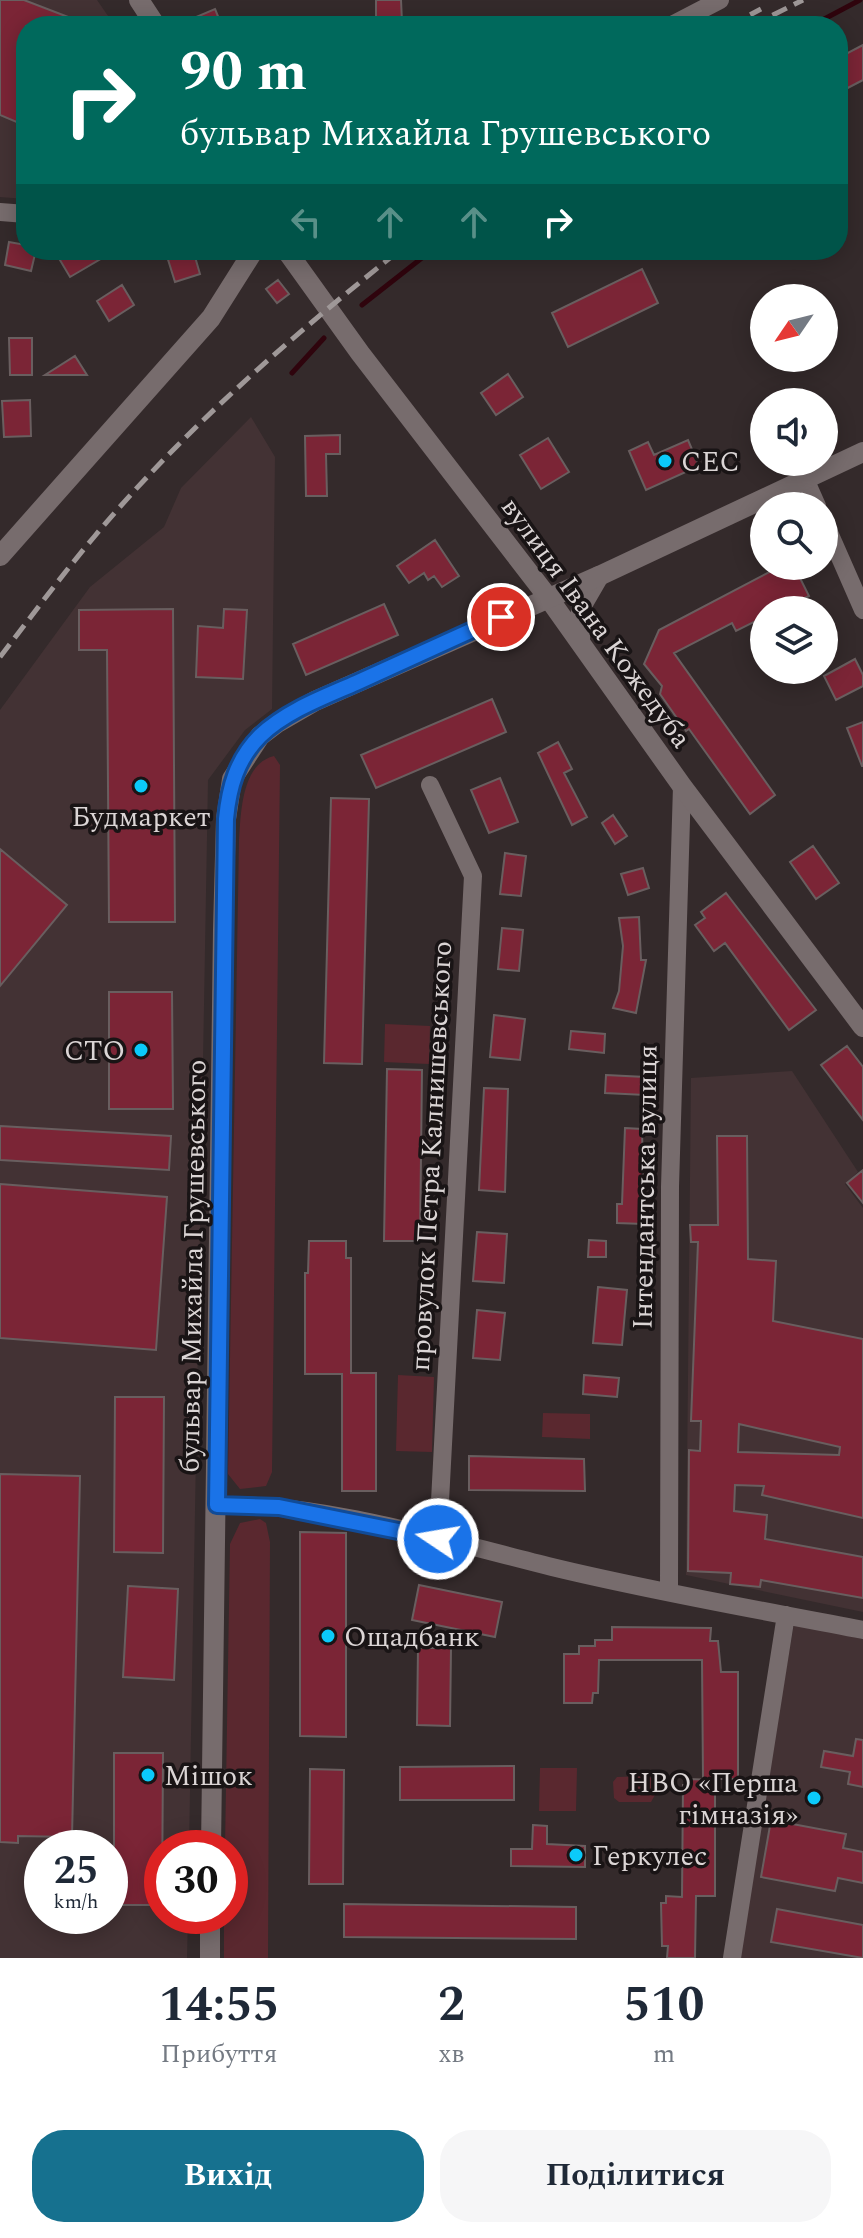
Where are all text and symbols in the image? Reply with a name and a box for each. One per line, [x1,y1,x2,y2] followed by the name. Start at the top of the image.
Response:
[180,30,307,115] text: 90 m
[48,48,152,152] icon: right
[180,107,711,162] text: бульвар Михайла Грушевського
[284,200,328,244] icon: left
[368,200,412,244] icon: ahead
[452,200,496,244] icon: ahead
[536,200,580,244] icon: right
[750,284,838,372] north arrow
[750,284,838,684] map controls
[750,388,838,476] button: sound
[681,441,740,484] place label: СЕС
[656,452,674,470] marker: СЕС
[490,488,702,758] street label: вулиця Івана Кожедуба
[750,492,838,580] button: search
[467,583,535,651] pin
[479,595,523,639] icon: arrive
[750,596,838,684] button: layers
[132,777,150,795] marker: Будмаркет
[72,796,210,839] place label: Будмаркет
[399,940,464,1372] street label: провулок Петра Калнишевського
[64,1030,125,1073] place label: СТО
[132,1041,150,1059] marker: СТО
[622,1044,669,1330] street label: Інтендантська вулиця
[168,1059,219,1473] street label: бульвар Михайла Грушевського
[396,1497,480,1581] position arrow
[344,1616,480,1659] place label: Ощадбанк
[319,1627,337,1645] marker: Ощадбанк
[164,1755,253,1798] place label: Мішок
[628,1762,798,1837] place label: НВО «Перша гімназія»
[139,1766,157,1784] marker: Мішок
[805,1789,823,1807] marker: НВО «Перша гімназія»
[144,1830,248,1934] speed limit sign: 30
[592,1835,707,1878] place label: Геркулес
[54,1841,98,1902] text: 25
[567,1846,585,1864] marker: Геркулес
[54,1887,99,1917] text: km/h
[159,1969,279,2042] text: 14:55
[438,1969,465,2042] text: 2
[624,1969,704,2042] text: 510
[161,2034,277,2074] text: Прибуття
[438,2034,464,2074] text: хв
[653,2034,675,2074] text: m
[32,2130,424,2222] button: Вихід
[440,2130,831,2222] button: Поділитися

